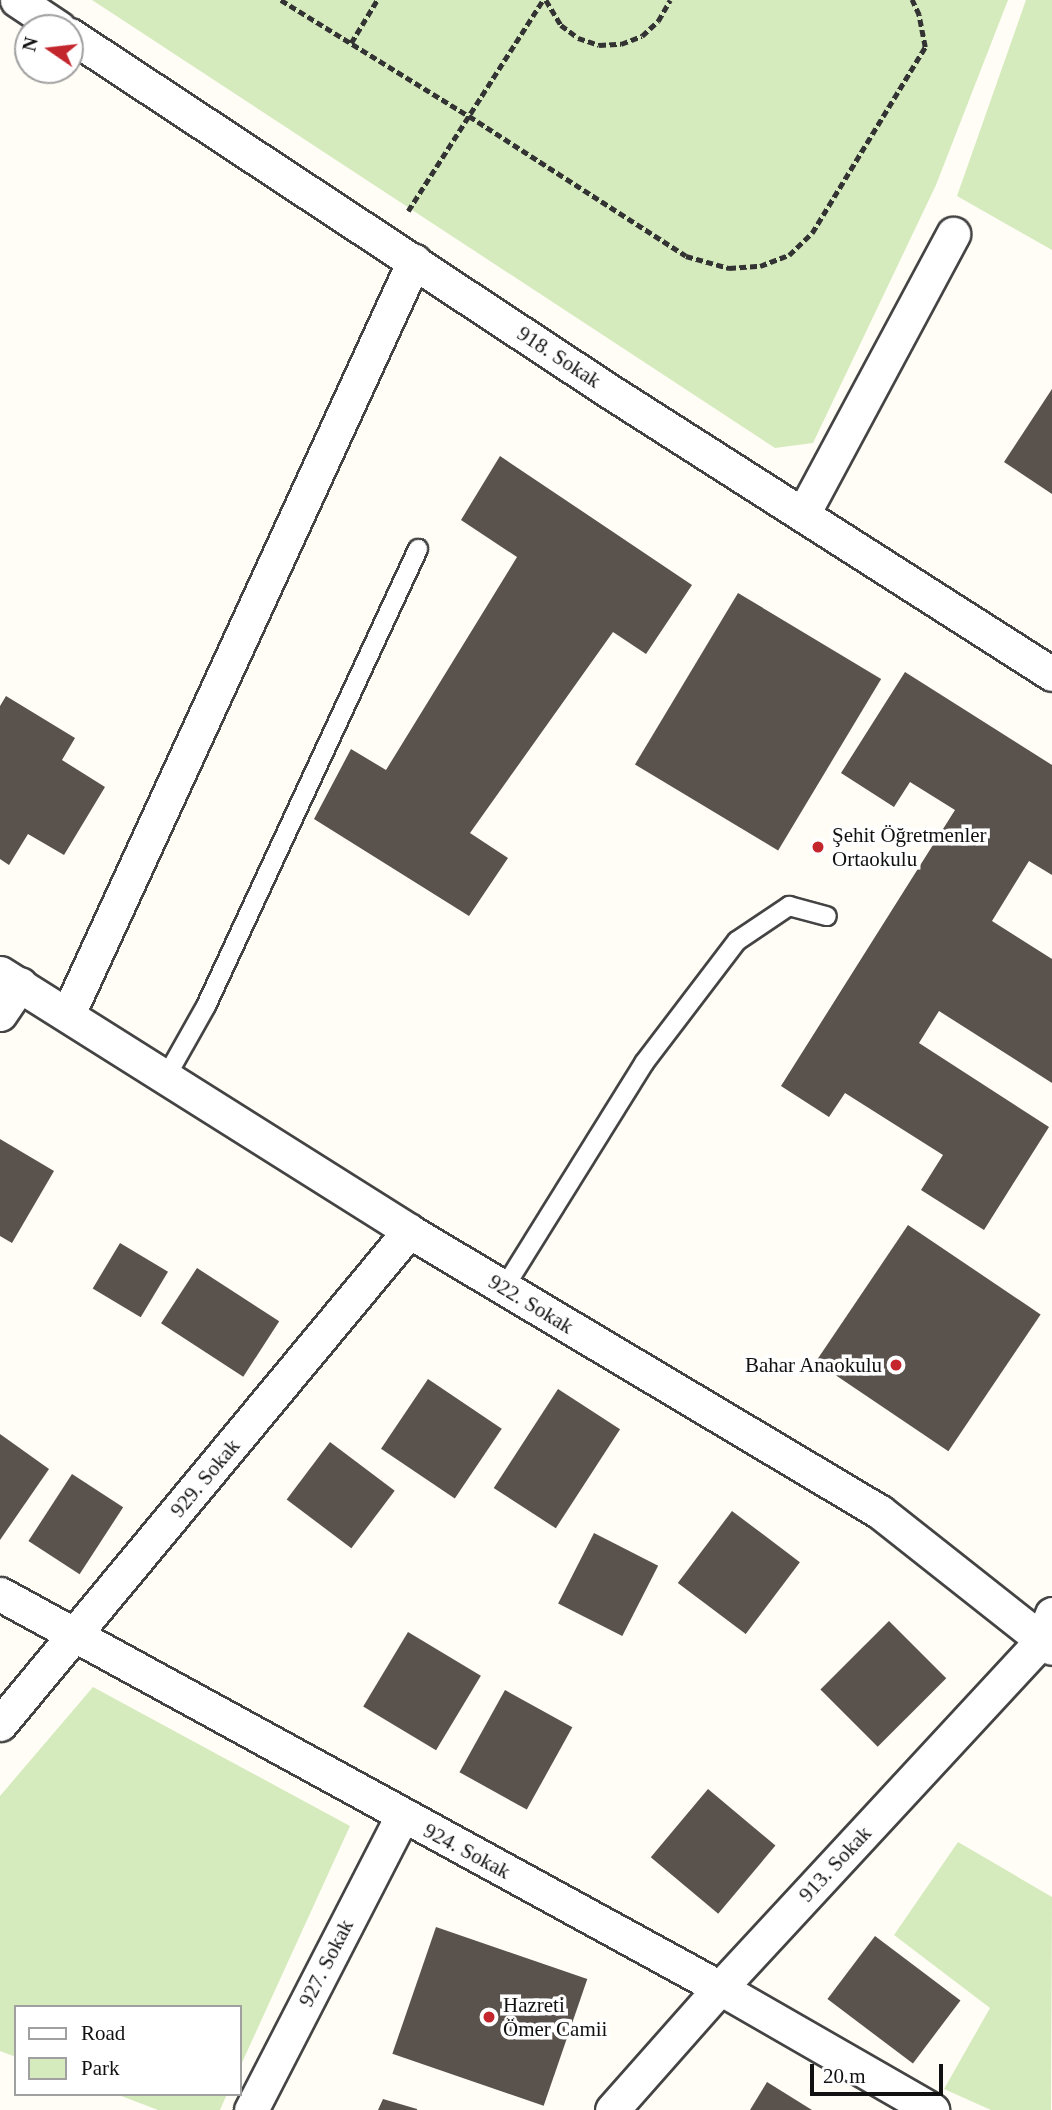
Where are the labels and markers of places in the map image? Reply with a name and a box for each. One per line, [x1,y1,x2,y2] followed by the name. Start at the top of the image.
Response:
[832,822,987,872] place label: Şehit Öğretmenler Ortaokulu
[810,839,826,855] marker: Şehit Öğretmenler Ortaokulu
[744,1352,882,1378] place label: Bahar Anaokulu
[888,1357,904,1373] marker: Bahar Anaokulu
[503,1992,607,2042] place label: Hazreti Ömer Camii
[481,2009,497,2025] marker: Hazreti Ömer Camii

